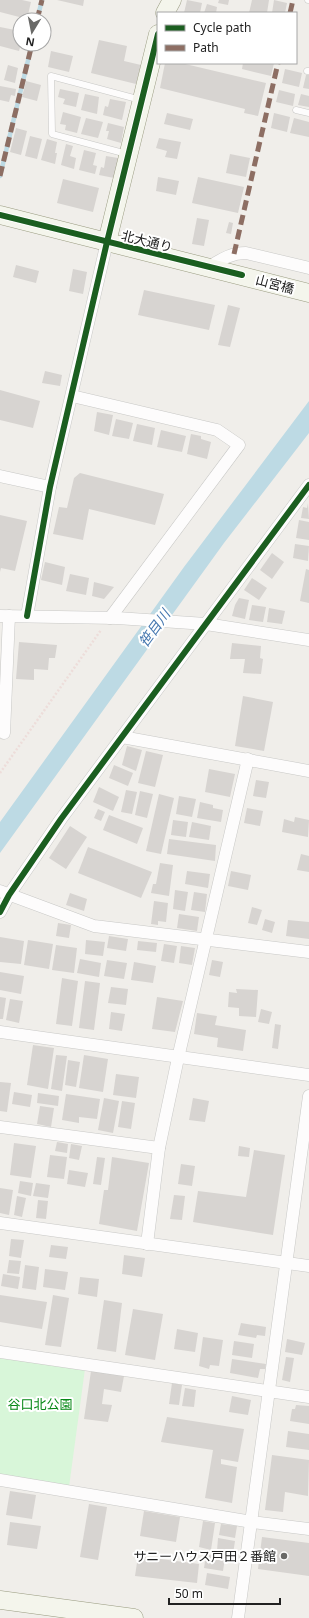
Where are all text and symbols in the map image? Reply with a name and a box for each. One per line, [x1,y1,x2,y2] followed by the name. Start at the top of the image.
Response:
[12,12,52,52] north arrow
[157,12,297,64] legend
[193,19,251,36] text: Cycle path
[24,34,36,51] text: N
[193,39,219,56] text: Path
[120,226,174,256] street label: 北大通り
[254,270,296,298] street label: 山宮橋
[134,604,175,651] water label: 笹目川
[7,1395,73,1413] park label: 谷口北公園
[133,1547,276,1565] place label: サニーハウス戸田２番館
[279,1551,289,1561] marker: サニーハウス戸田２番館
[169,1580,280,1606] scale bar
[175,1585,203,1602] text: 50 m

